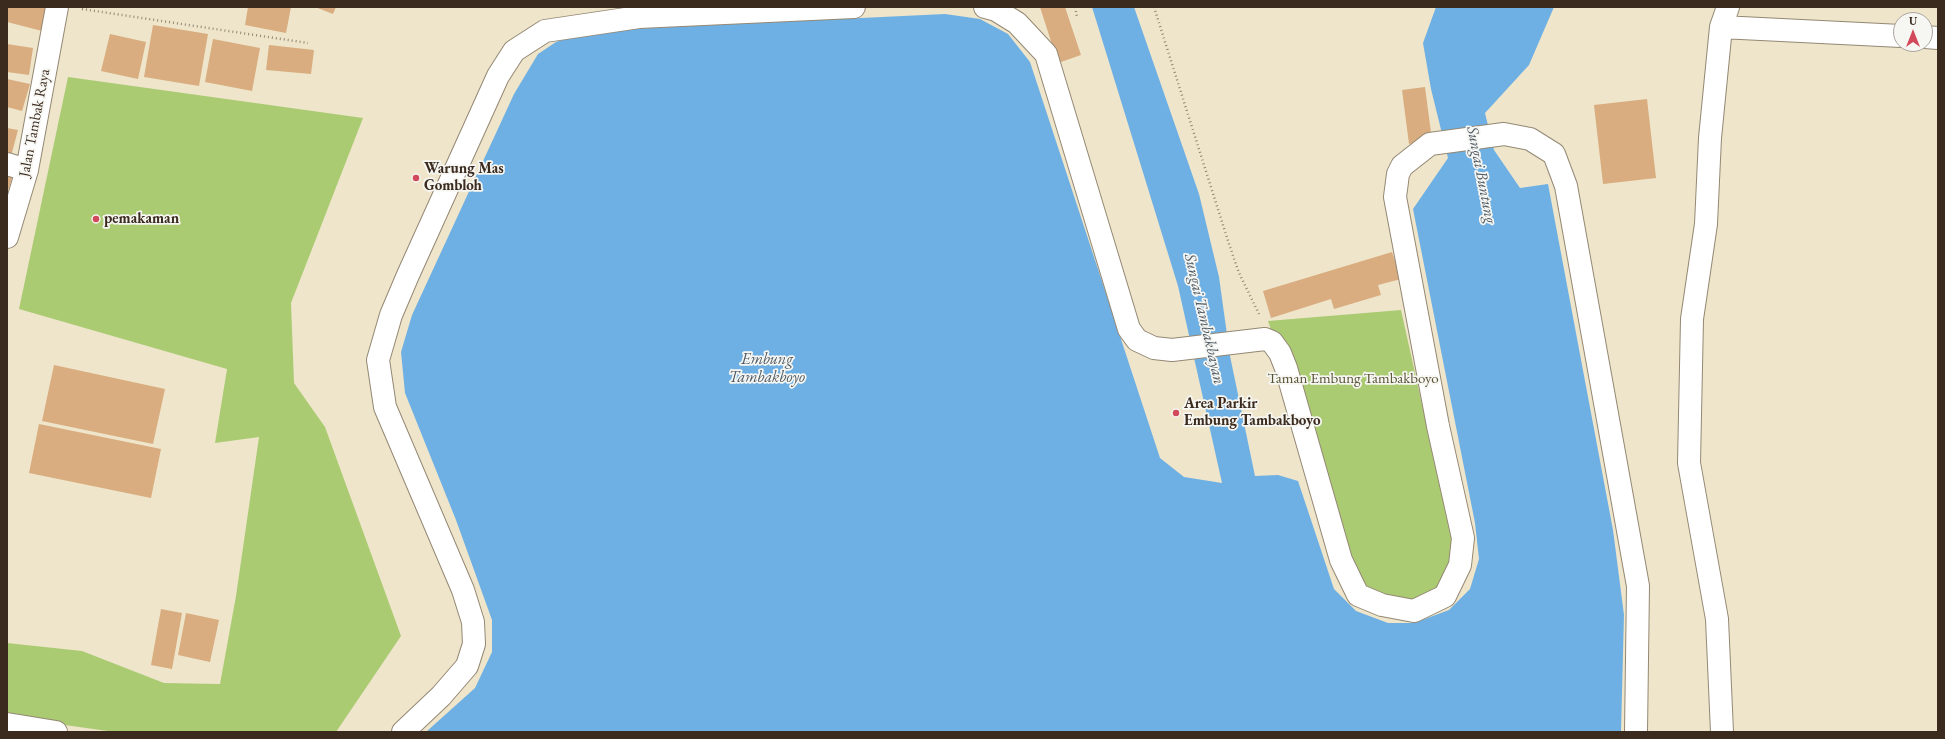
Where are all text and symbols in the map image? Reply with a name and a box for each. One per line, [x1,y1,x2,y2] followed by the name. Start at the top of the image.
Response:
[1893,12,1933,52] north arrow
[1909,14,1917,28] text: U
[16,67,54,179] street label: Jalan Tambak Raya
[1462,125,1500,225] water label: Sungai Buntung
[424,160,504,195] place label: Warung Mas Gombloh
[411,173,421,183] marker: Warung Mas Gombloh
[104,210,179,228] place label: pemakaman
[91,214,101,224] marker: pemakaman
[1180,252,1228,386] water label: Sungai Tambakbayan
[729,350,805,388] water label: Embung Tambakboyo
[1267,370,1439,388] park label: Taman Embung Tambakboyo
[1184,395,1321,430] place label: Area Parkir Embung Tambakboyo
[1171,408,1181,418] marker: Area Parkir Embung Tambakboyo

